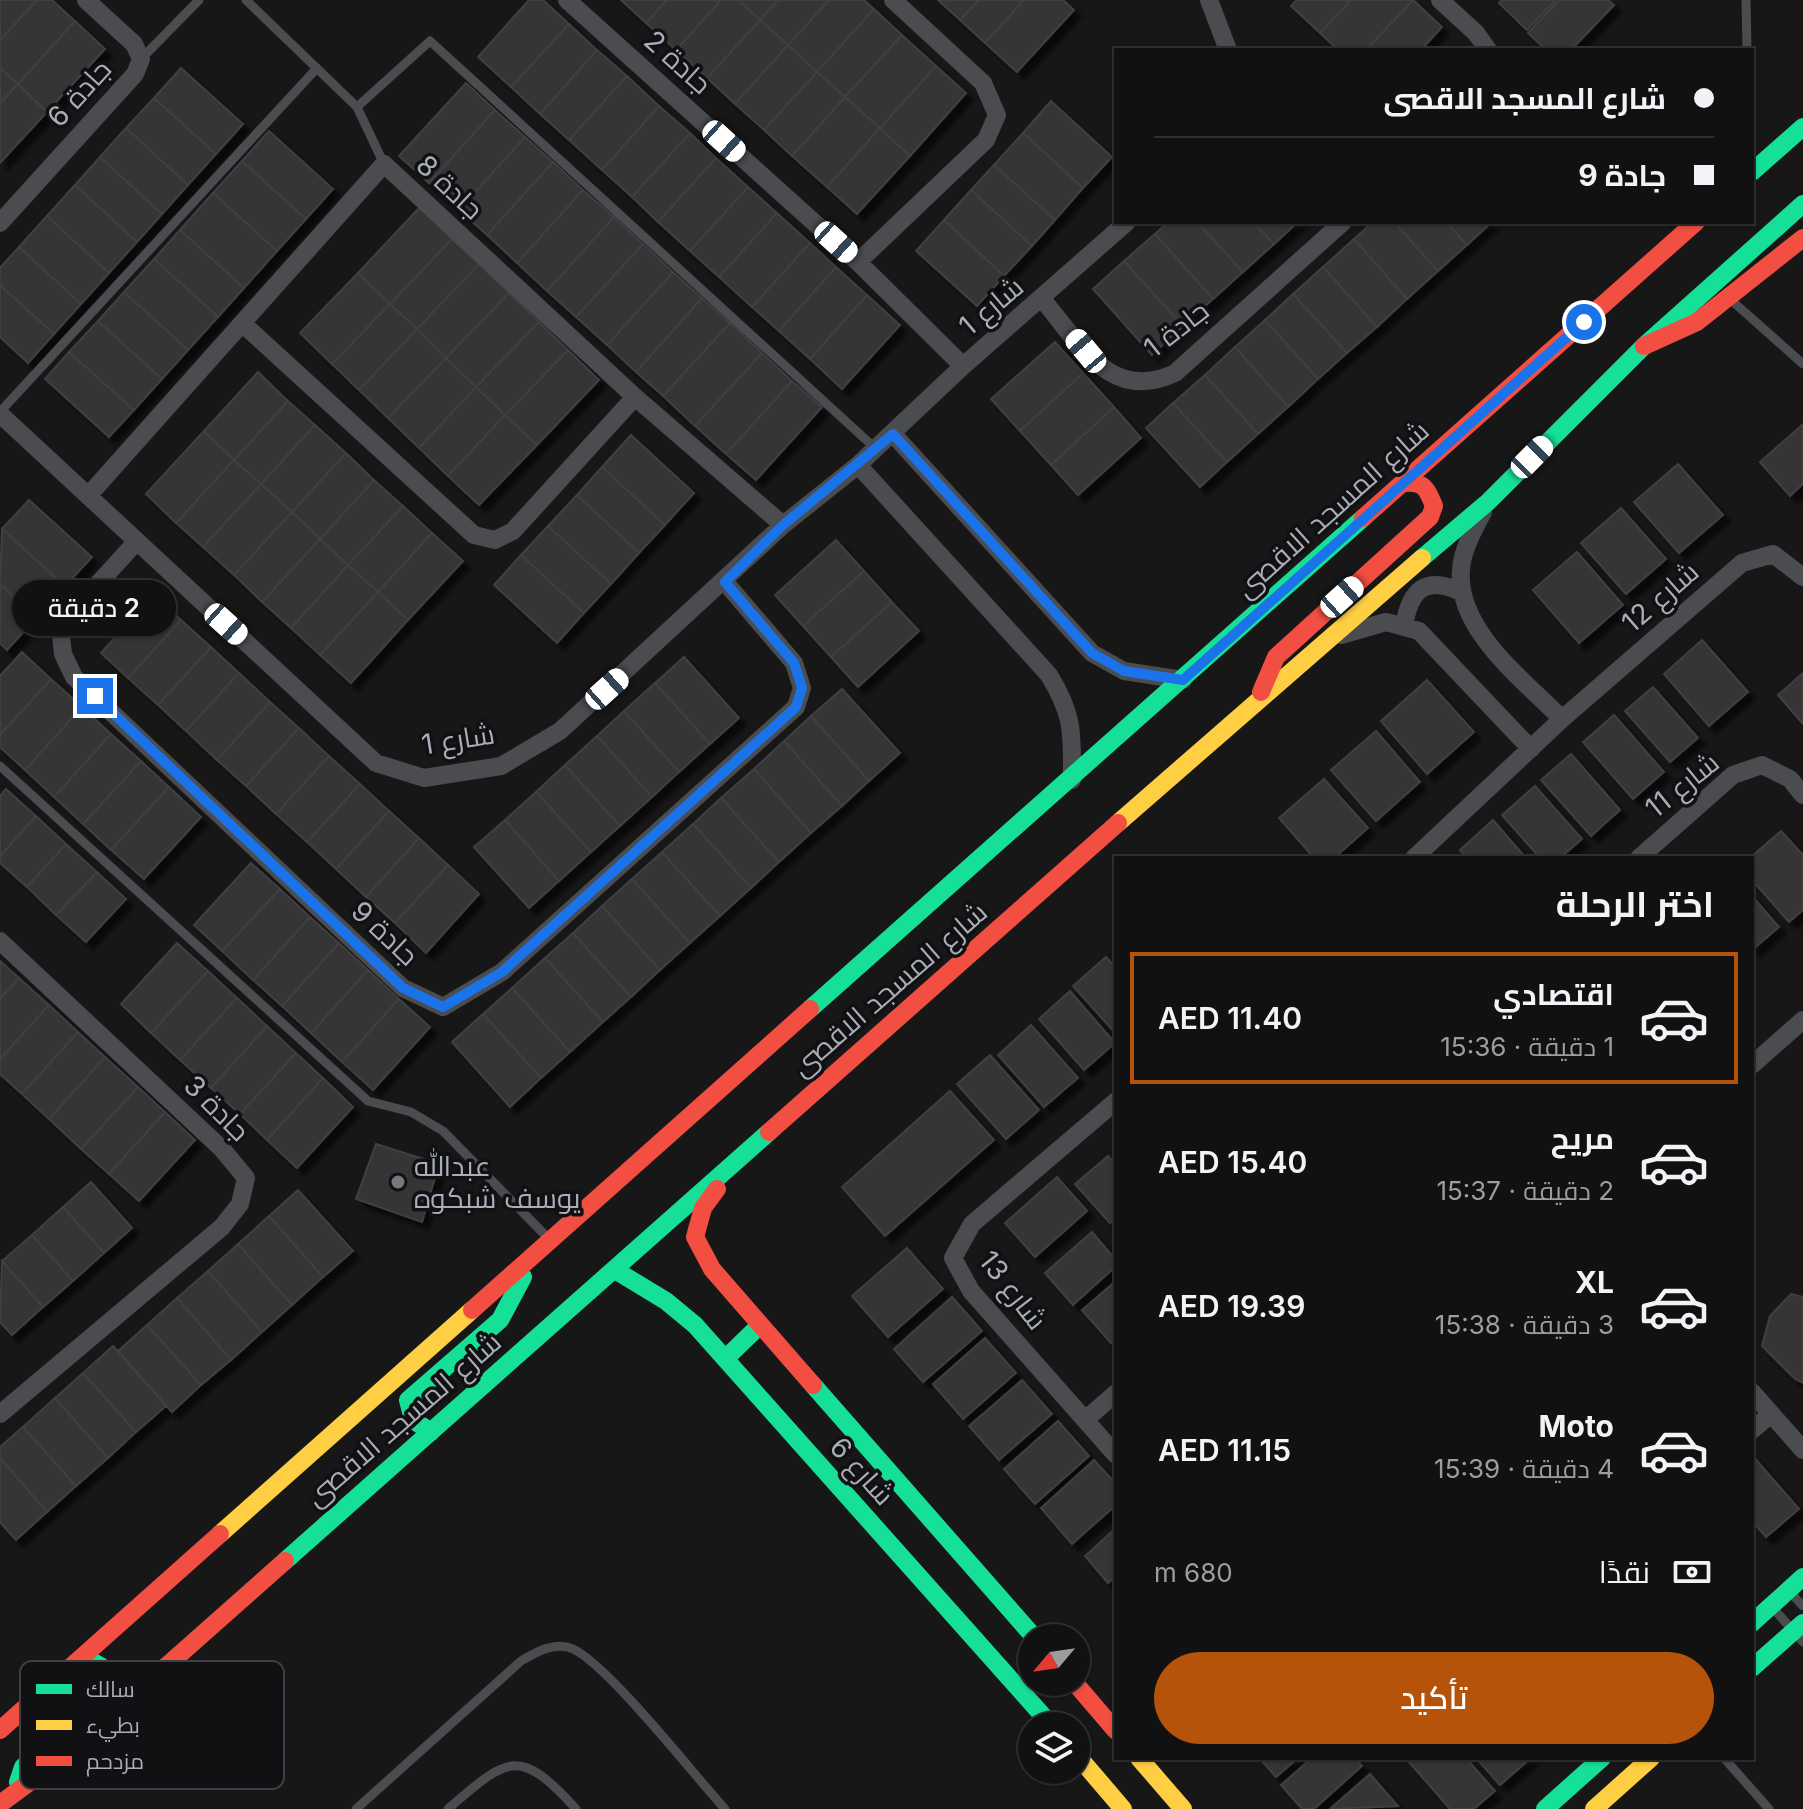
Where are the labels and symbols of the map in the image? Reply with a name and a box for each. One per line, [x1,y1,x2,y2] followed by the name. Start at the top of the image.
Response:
[637,23,719,101] street label: جادة 2
[40,52,118,134] street label: جادة 6
[698,116,750,166] car
[410,148,490,226] street label: جادة 8
[810,217,862,267] car
[952,269,1031,344] street label: شارع 1
[1137,293,1215,365] street label: جادة 1
[1566,304,1602,340] route start
[1061,325,1111,377] car
[1228,413,1437,606] street label: شارع المسجد الاقصى
[1507,432,1557,482] car
[1615,554,1707,641] street label: شارع 12
[1316,572,1368,622] car
[13,580,177,636] callout: 2 دقيقة
[200,599,252,649] car
[581,664,633,714] car
[77,678,113,714] route end
[419,716,497,764] street label: شارع 1
[1638,745,1727,826] street label: شارع 11
[345,894,425,972] street label: جادة 9
[784,895,995,1085] street label: شارع المسجد الاقصى
[177,1068,257,1148] street label: جادة 3
[414,1148,581,1215] place label: عبدالله يوسف شبكوه
[389,1173,407,1191] marker: عبدالله يوسف شبكوه
[970,1244,1054,1337] street label: شارع 13
[298,1325,509,1515] street label: شارع المسجد الاقصى
[821,1430,901,1513] street label: شارع 6
[1018,1624,1090,1696] north arrow
[20,1661,284,1789] legend
[86,1676,135,1702] text: سالك
[86,1712,140,1742] text: بطيء
[86,1748,144,1777] text: مزدحم

